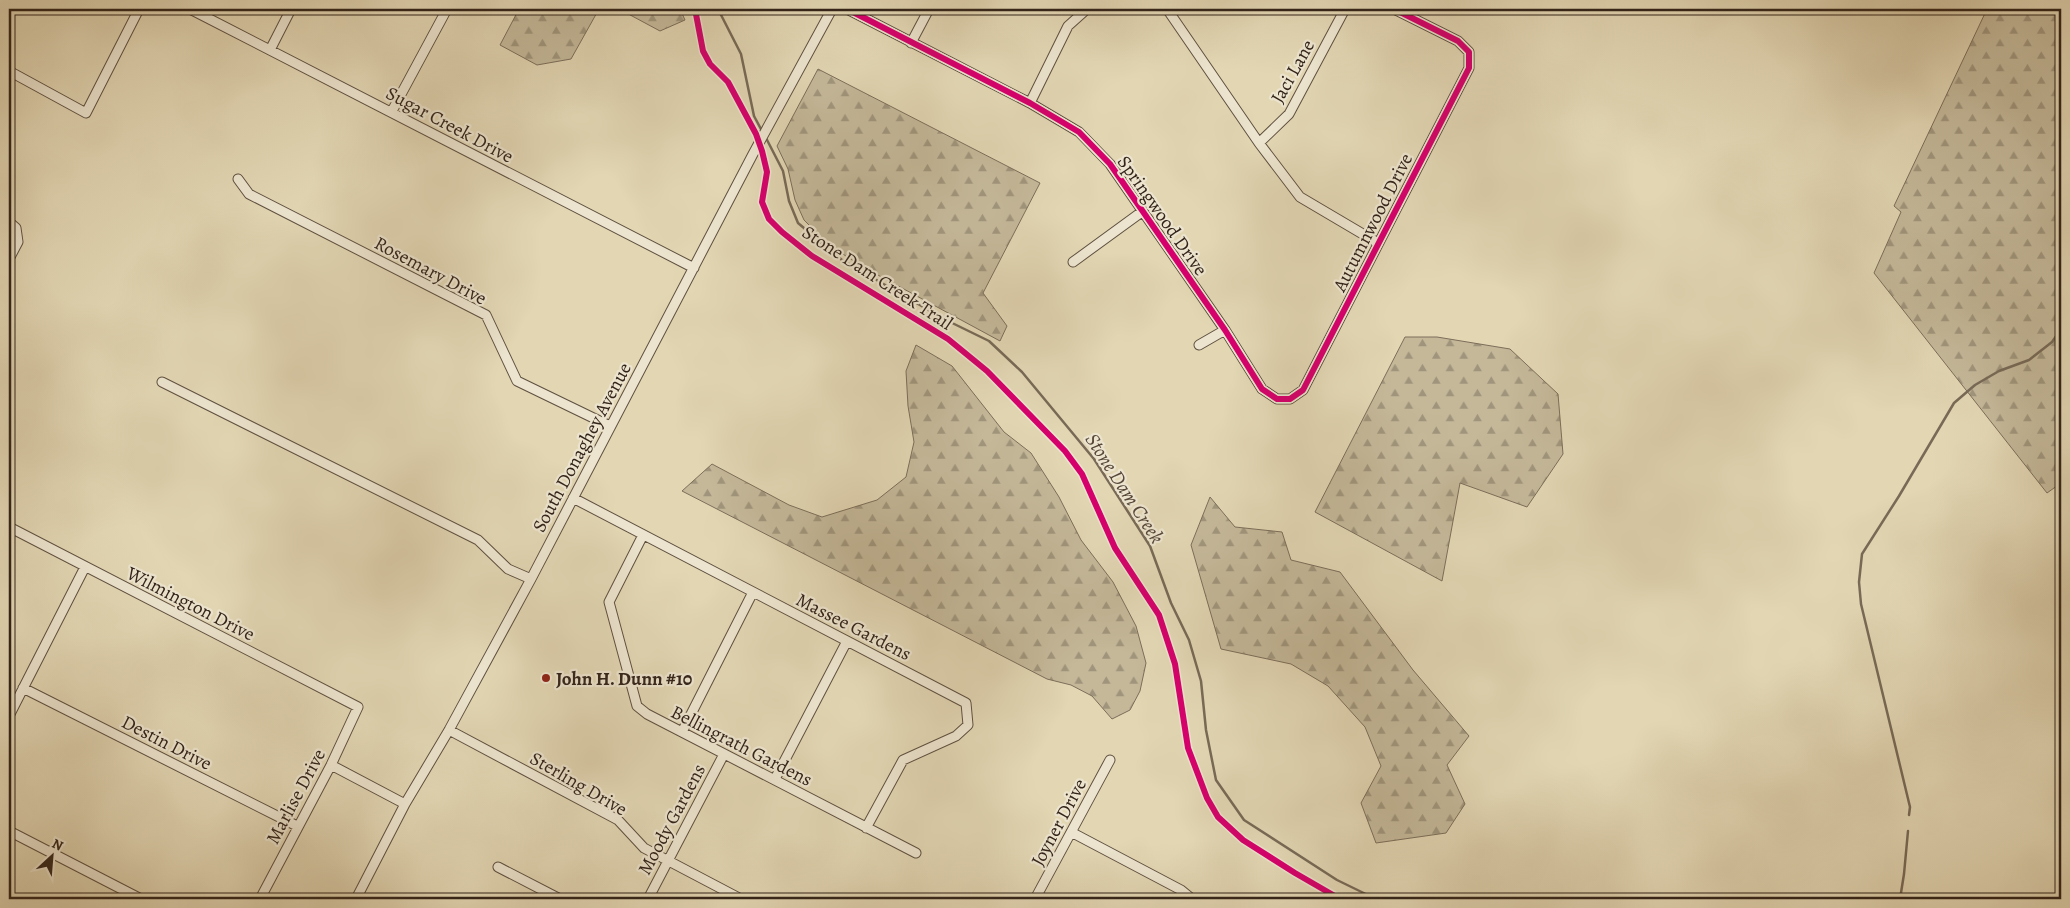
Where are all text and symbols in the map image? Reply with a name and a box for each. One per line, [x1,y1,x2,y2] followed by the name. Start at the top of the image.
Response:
[1265,35,1321,108] street label: Jaci Lane
[381,80,518,169] street label: Sugar Creek Drive
[1326,149,1419,297] street label: Autumnwood Drive
[1111,150,1213,281] street label: Springwood Drive
[797,219,958,337] street label: Stone Dam Creek Trail
[370,230,491,311] street label: Rosemary Drive
[526,358,638,537] street label: South Donaghey Avenue
[1079,428,1170,549] water label: Stone Dam Creek
[121,560,259,647] street label: Wilmington Drive
[792,587,916,667] street label: Massee Gardens
[556,666,693,692] place label: John H. Dunn #10
[540,672,552,684] marker: John H. Dunn #10
[666,699,817,793] street label: Bellingrath Gardens
[117,709,216,777] street label: Destin Drive
[260,744,332,849] street label: Marlise Drive
[525,745,632,822] street label: Sterling Drive
[632,759,712,880] street label: Moody Gardens
[1025,774,1093,871] street label: Joyner Drive
[28,830,78,880] north arrow
[49,834,66,856] text: N

